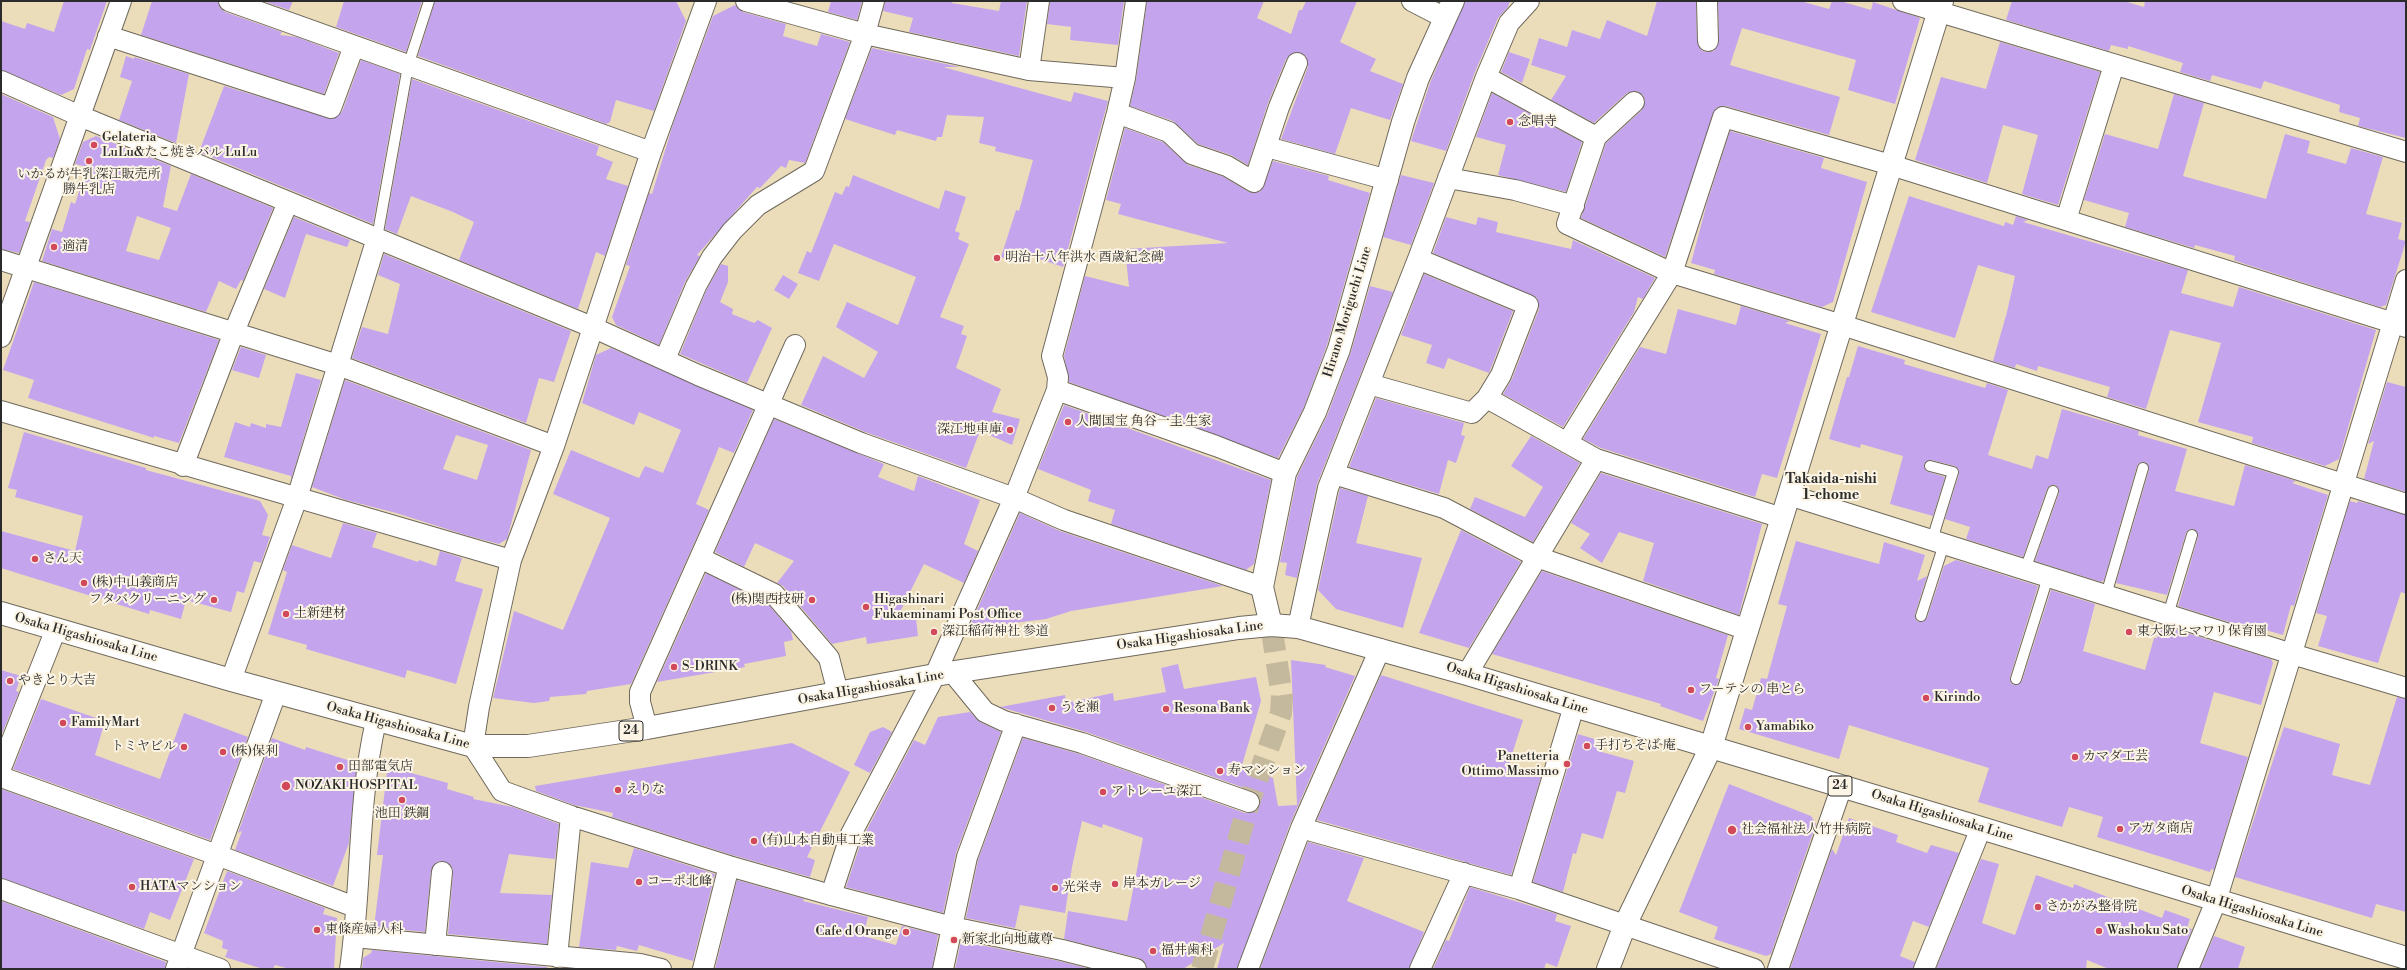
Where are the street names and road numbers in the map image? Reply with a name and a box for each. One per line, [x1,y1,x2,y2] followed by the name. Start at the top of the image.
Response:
[1321,245,1375,379] street label: Hirano Moriguchi Line
[13,610,159,666] street label: Osaka Higashiosaka Line
[1116,618,1264,654] street label: Osaka Higashiosaka Line
[1444,660,1590,718] street label: Osaka Higashiosaka Line
[797,667,945,709] street label: Osaka Higashiosaka Line
[325,699,471,753] street label: Osaka Higashiosaka Line
[619,721,643,741] road number: 24
[1828,776,1852,796] road number: 24
[1869,787,2015,845] street label: Osaka Higashiosaka Line
[2179,883,2325,941] street label: Osaka Higashiosaka Line

